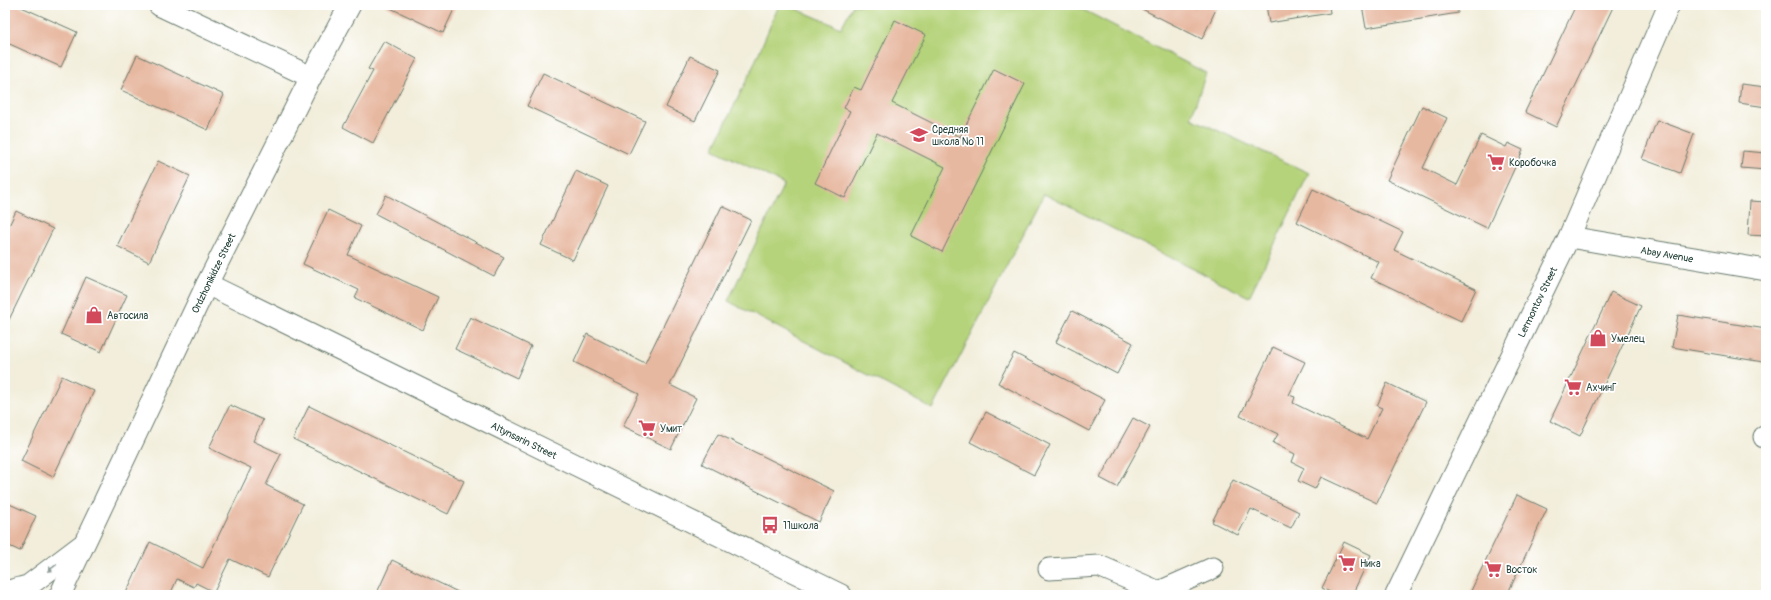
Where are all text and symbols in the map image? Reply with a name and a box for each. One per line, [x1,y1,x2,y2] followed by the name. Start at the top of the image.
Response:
[932,124,984,148] place label: Средняя школа № 11
[909,125,929,145] school or university icon: Средняя школа № 11
[1486,152,1506,172] supermarket icon: Коробочка
[1509,157,1557,169] place label: Коробочка
[189,231,239,315] street label: Ordzhonikidze Street
[1640,244,1694,266] street label: Abay Avenue
[1516,264,1561,340] street label: Lermontov Street
[84,305,104,325] shop icon: Автосила
[107,310,149,322] place label: Автосила
[1588,328,1608,348] shop icon: Умелец
[1611,333,1645,345] place label: Умелец
[1563,377,1583,397] supermarket icon: АхчинГ
[1586,382,1617,394] place label: АхчинГ
[637,418,657,438] supermarket icon: Умит
[489,420,559,462] street label: Altynsarin Street
[660,423,682,435] place label: Умит
[760,515,780,535] bus stop icon: 11школа
[783,520,819,532] place label: 11школа
[1337,553,1357,573] supermarket icon: Ника
[1360,558,1381,570] place label: Ника
[1483,559,1503,579] supermarket icon: Восток
[46,564,57,572] one-way arrow
[1506,564,1537,576] place label: Восток

